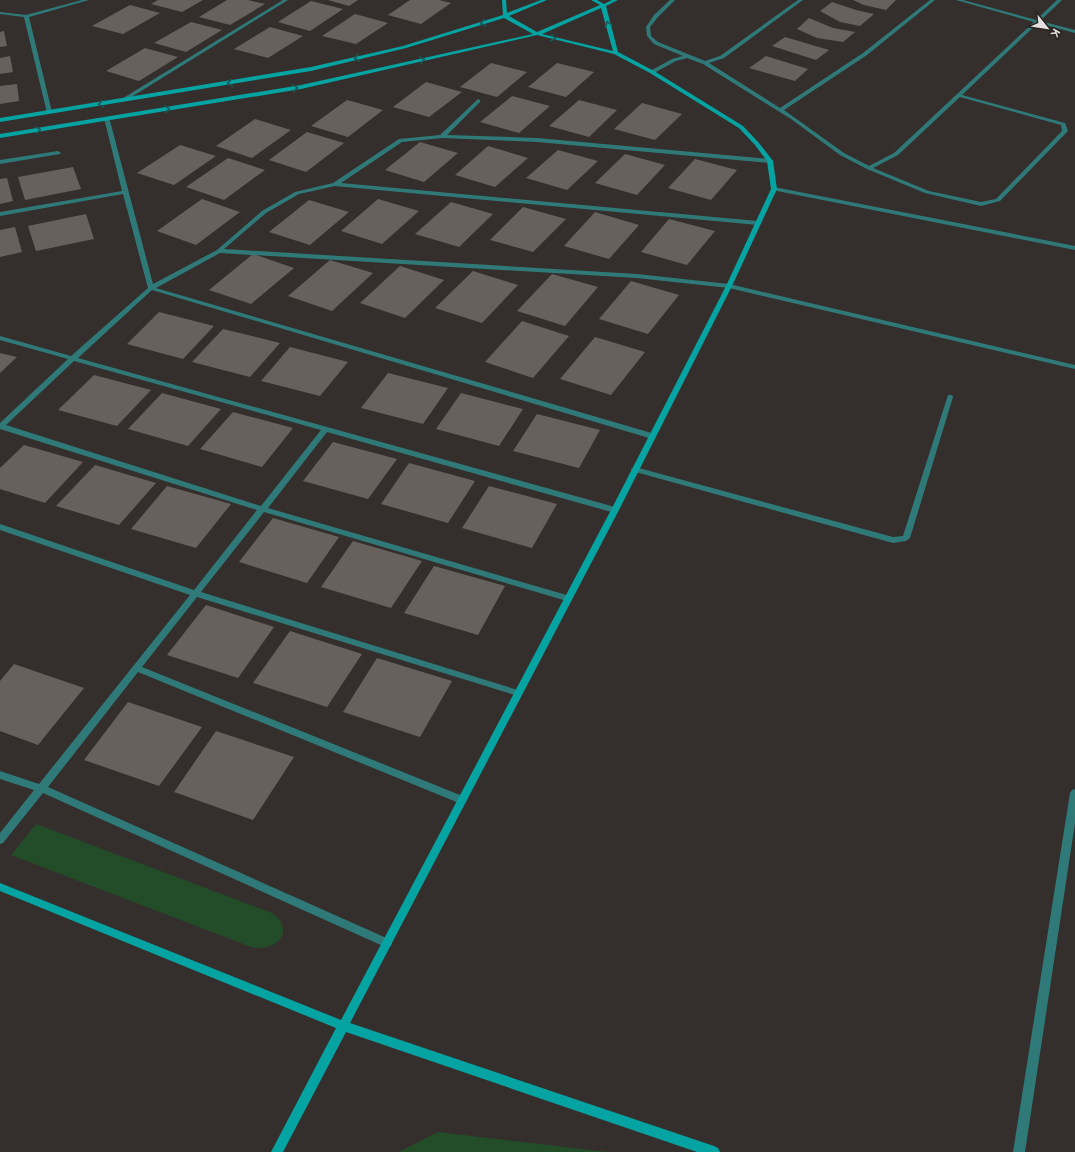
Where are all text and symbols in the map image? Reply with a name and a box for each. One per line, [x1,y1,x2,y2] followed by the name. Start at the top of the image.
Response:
[1027,8,1067,48] north arrow
[479,18,486,27] one-way arrow
[604,20,613,27] one-way arrow
[1047,26,1063,40] text: K
[550,33,557,41] one-way arrow
[354,53,361,62] one-way arrow
[419,56,425,64] one-way arrow
[227,78,233,86] one-way arrow
[292,84,298,93] one-way arrow
[98,99,105,108] one-way arrow
[164,105,170,114] one-way arrow
[35,126,42,134] one-way arrow

